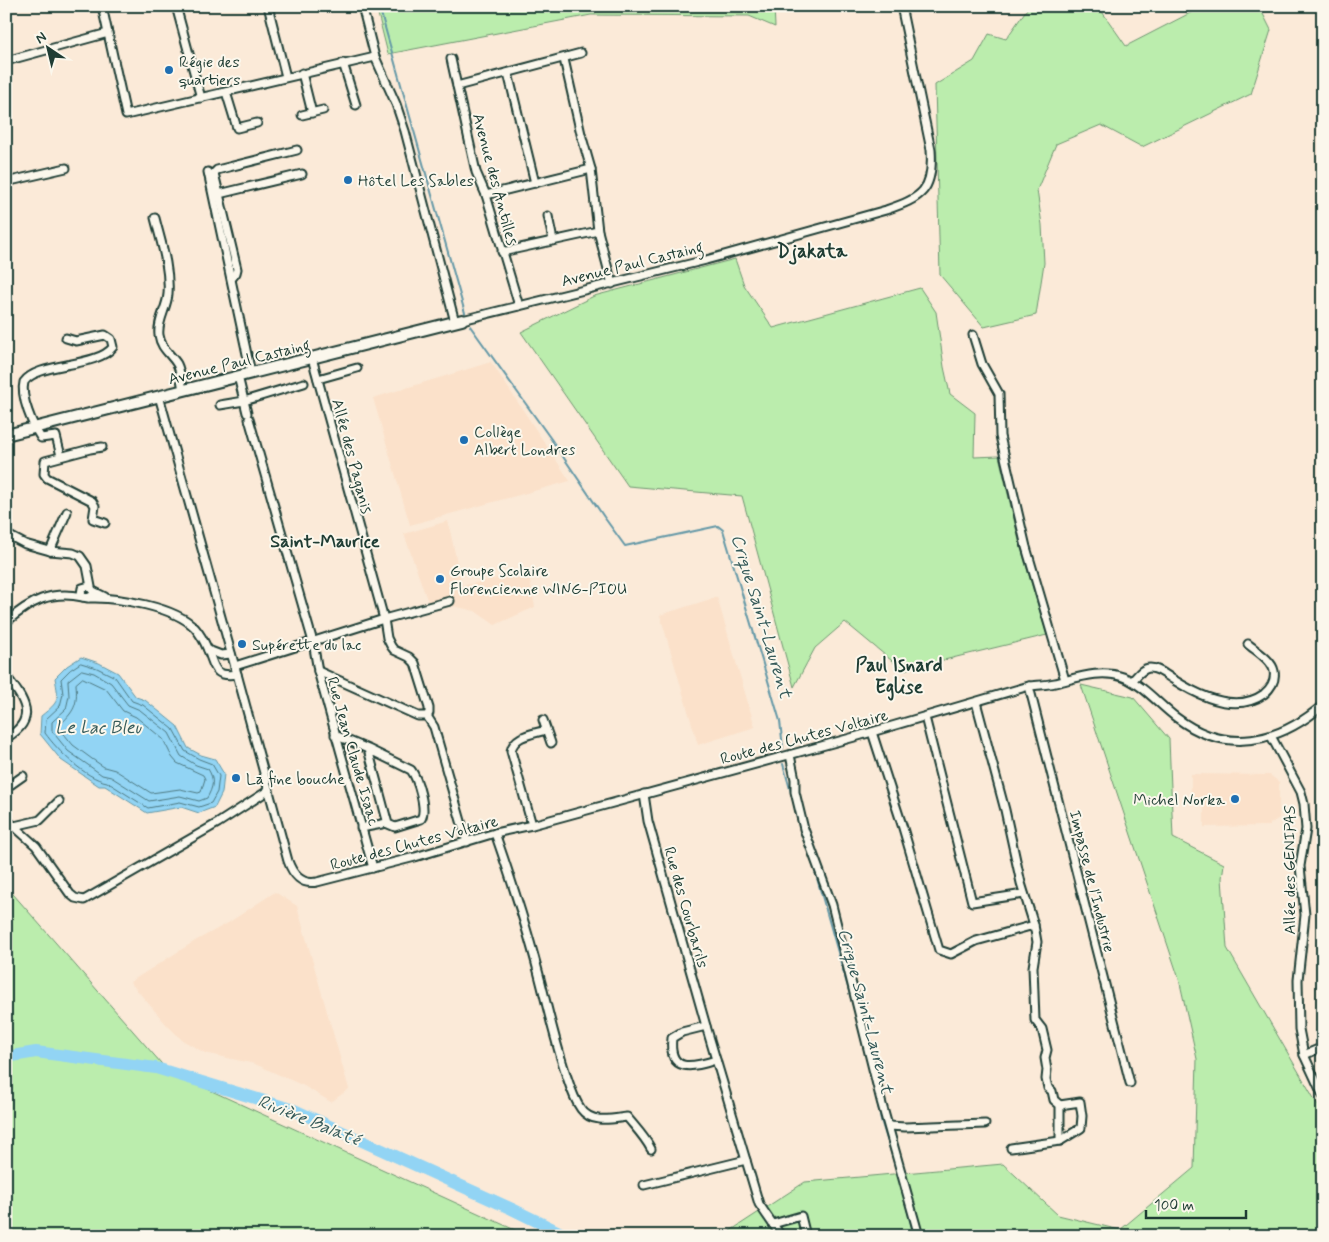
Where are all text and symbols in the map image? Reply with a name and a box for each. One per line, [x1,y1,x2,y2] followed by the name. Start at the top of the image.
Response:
[22,22,72,72] north arrow
[32,28,50,48] text: N
[179,52,241,91] place label: Régie des quartiers
[163,64,175,76] marker: Régie des quartiers
[467,111,522,248] street label: Avenue des Antilles
[358,171,474,192] place label: Hôtel Les Sables
[342,174,354,186] marker: Hôtel Les Sables
[559,237,706,293] street label: Avenue Paul Castaing
[777,239,848,265] district label: Djakata
[166,335,313,391] street label: Avenue Paul Castaing
[326,397,377,516] street label: Allée des Paganis
[474,422,575,461] place label: Collège Albert Londres
[458,434,470,446] marker: Collège Albert Londres
[270,530,380,554] district label: Saint-Maurice
[725,531,798,703] water label: Crique Saint-Laurent
[450,561,627,600] place label: Groupe Scolaire Florencienne WING-PIOU
[434,573,446,585] marker: Groupe Scolaire Florencienne WING-PIOU
[252,635,361,656] place label: Supérette du lac
[236,638,248,650] marker: Supérette du lac
[855,653,943,701] district label: Paul Isnard Eglise
[321,674,384,828] street label: Rue Jean Claude Isaac
[718,705,891,770] street label: Route des Chutes Voltaire
[55,716,142,740] water label: Le Lac Bleu
[246,769,345,790] place label: La fine bouche
[230,772,242,784] marker: La fine bouche
[1133,790,1225,811] place label: Michel Norka
[1229,793,1241,805] marker: Michel Norka
[1280,805,1301,935] street label: Allée des GENIPAS
[1064,808,1119,955] street label: Impasse de l'Industrie
[328,811,501,876] street label: Route des Chutes Voltaire
[658,844,713,970] street label: Rue des Courbarils
[831,926,899,1098] water label: Crique Saint-Laurent
[254,1090,366,1153] water label: Rivière Balaté
[1146,1187,1246,1219] scale bar
[1154,1196,1194,1216] text: 100 m

